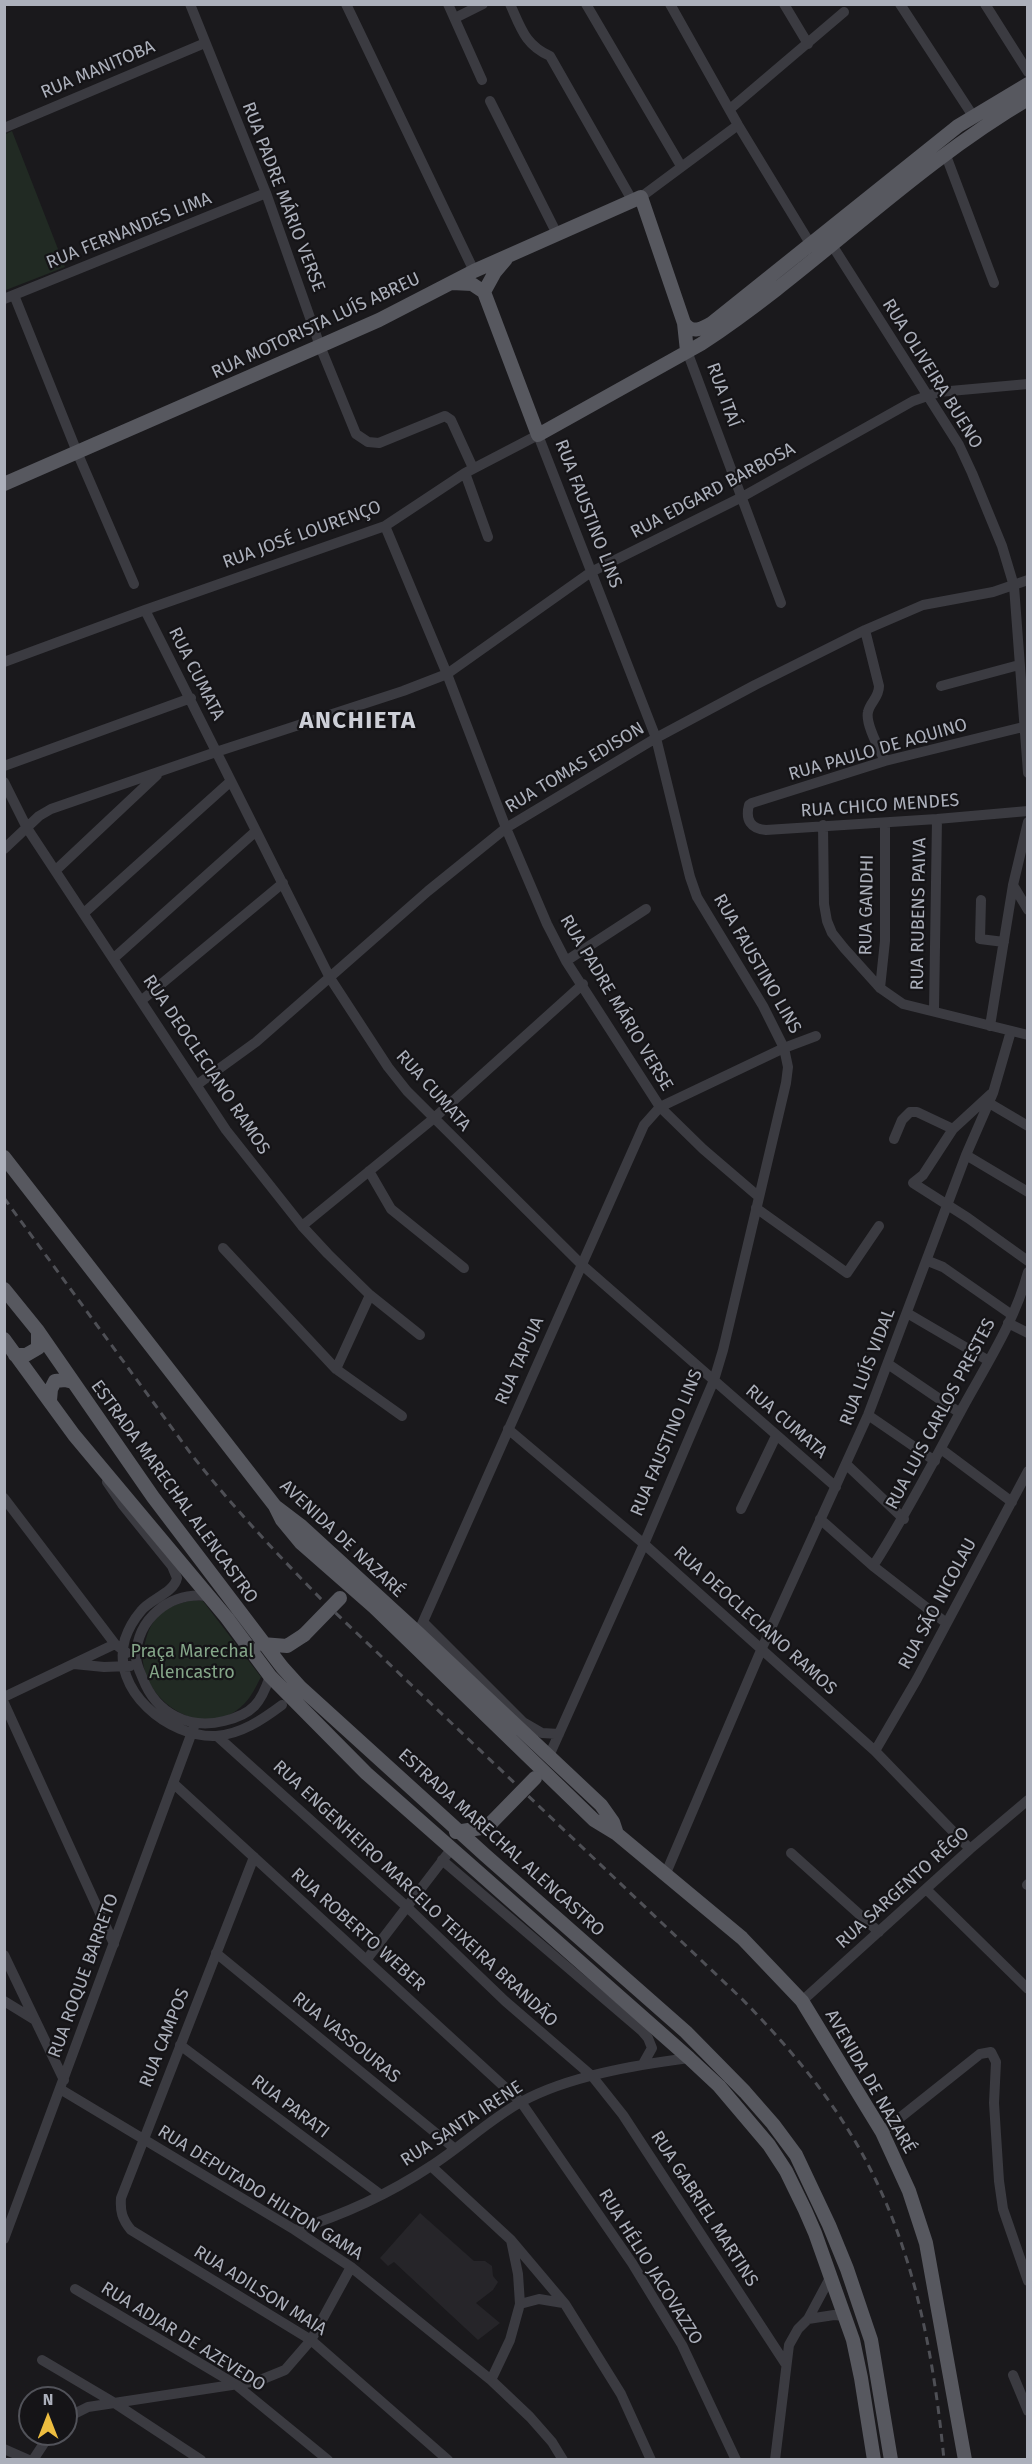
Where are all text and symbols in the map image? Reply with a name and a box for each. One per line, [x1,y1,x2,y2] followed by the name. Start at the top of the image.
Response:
[38,36,158,104] street label: RUA MANITOBA
[237,99,329,295] street label: RUA PADRE MÁRIO VERSE
[43,188,215,274] street label: RUA FERNANDES LIMA
[208,268,424,384] street label: RUA MOTORISTA LUÍS ABREU
[877,295,987,453] street label: RUA OLIVEIRA BUENO
[701,360,745,430] street label: RUA ITAÍ
[550,437,626,591] street label: RUA FAUSTINO LINS
[627,438,799,544] street label: RUA EDGARD BARBOSA
[220,496,384,574] street label: RUA JOSÉ LOURENÇO
[163,624,229,724] street label: RUA CUMATA
[299,707,417,735] district label: ANCHIETA
[786,714,970,786] street label: RUA PAULO DE AQUINO
[501,718,649,818] street label: RUA TOMAS EDISON
[800,790,960,822] street label: RUA CHICO MENDES
[907,837,931,991] street label: RUA RUBENS PAIVA
[855,854,879,956] street label: RUA GANDHI
[708,890,806,1038] street label: RUA FAUSTINO LINS
[555,911,677,1095] street label: RUA PADRE MÁRIO VERSE
[138,971,274,1159] street label: RUA DEOCLECIANO RAMOS
[391,1046,475,1136] street label: RUA CUMATA
[836,1305,900,1429] street label: RUA LUÍS VIDAL
[491,1314,549,1408] street label: RUA TAPUIA
[881,1315,1001,1513] street label: RUA LUIS CARLOS PRESTES
[626,1366,708,1520] street label: RUA FAUSTINO LINS
[86,1376,262,1608] street label: ESTRADA MARECHAL ALENCASTRO
[741,1381,831,1463] street label: RUA CUMATA
[275,1476,409,1602] street label: AVENIDA DE NAZARÉ
[894,1535,982,1673] street label: RUA SÃO NICOLAU
[669,1542,841,1700] street label: RUA DEOCLECIANO RAMOS
[130,1641,254,1684] park label: Praça Marechal Alencastro
[393,1745,609,1941] street label: ESTRADA MARECHAL ALENCASTRO
[268,1756,562,2032] street label: RUA ENGENHEIRO MARCELO TEIXEIRA BRANDÃO
[832,1823,974,1953] street label: RUA SARGENTO RÊGO
[286,1864,430,1996] street label: RUA ROBERTO WEBER
[44,1891,124,2061] street label: RUA ROQUE BARRETO
[135,1985,195,2091] street label: RUA CAMPOS
[288,1988,404,2088] street label: RUA VASSOURAS
[820,2006,920,2158] street label: AVENIDA DE NAZARÉ
[247,2071,333,2143] street label: RUA PARATI
[397,2077,527,2171] street label: RUA SANTA IRENE
[153,2121,367,2265] street label: RUA DEPUTADO HILTON GAMA
[646,2127,762,2291] street label: RUA GABRIEL MARTINS
[593,2185,707,2349] street label: RUA HÉLIO JACOVAZZO
[190,2241,330,2341] street label: RUA ADILSON MAIA
[97,2278,269,2396] street label: RUA ADJAR DE AZEVEDO
[18,2386,78,2446] north arrow
[43,2390,53,2409] text: N

